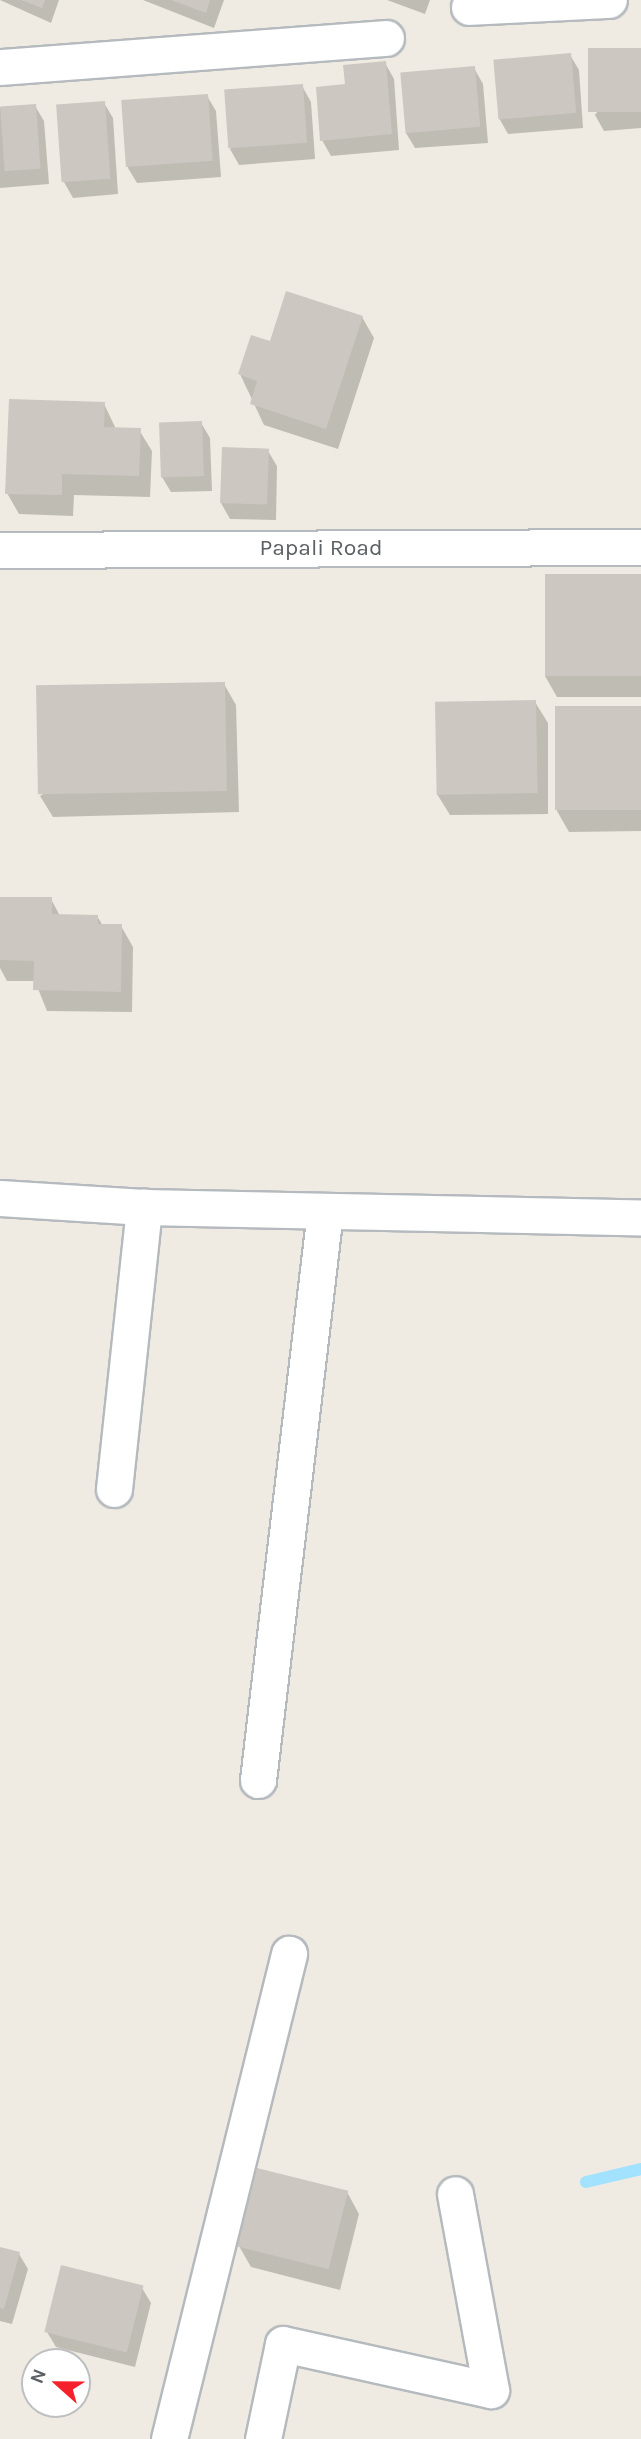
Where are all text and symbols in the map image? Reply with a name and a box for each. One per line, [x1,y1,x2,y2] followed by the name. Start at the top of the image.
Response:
[259,534,383,562] street label: Papali Road
[21,2348,91,2418] north arrow
[26,2366,51,2386] text: N

